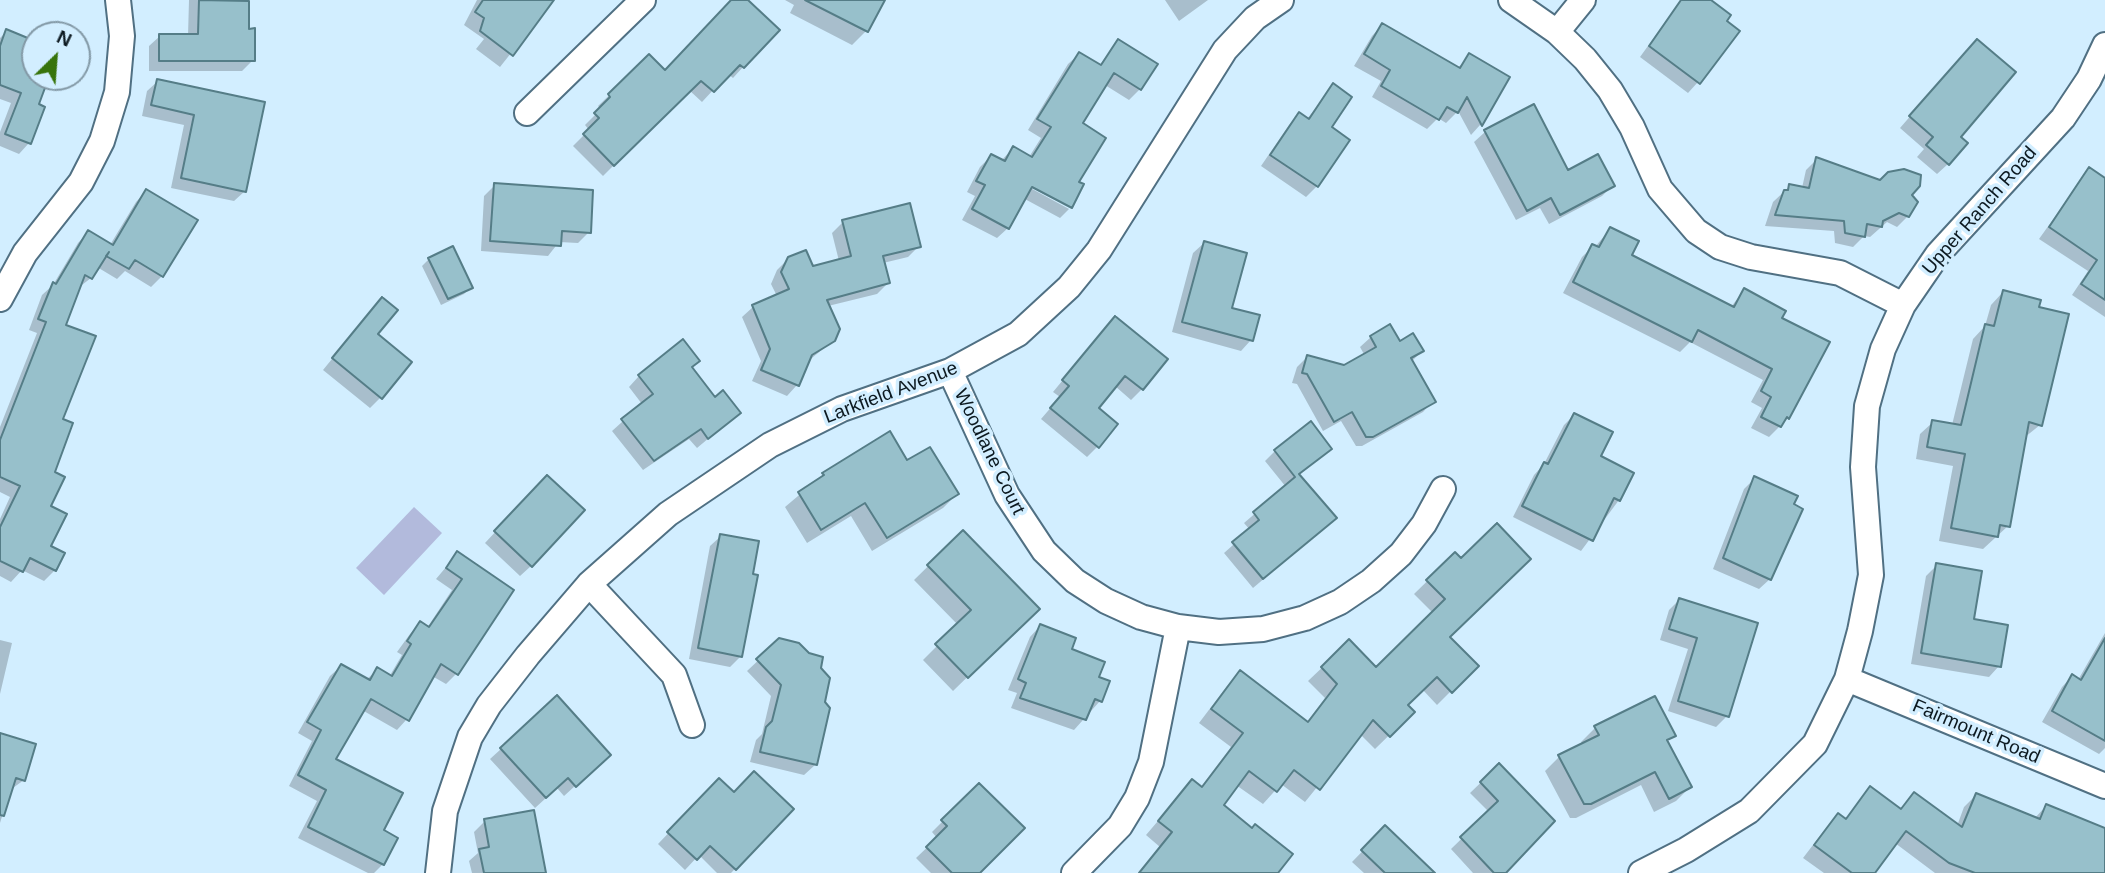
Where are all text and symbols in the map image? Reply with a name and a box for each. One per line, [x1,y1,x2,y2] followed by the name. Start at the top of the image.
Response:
[21,21,91,91] north arrow
[54,26,75,51] text: N
[1918,142,2042,280] street label: Upper Ranch Road
[821,357,961,429] street label: Larkfield Avenue
[949,385,1029,519] street label: Woodlane Court
[1909,695,2043,769] street label: Fairmount Road

